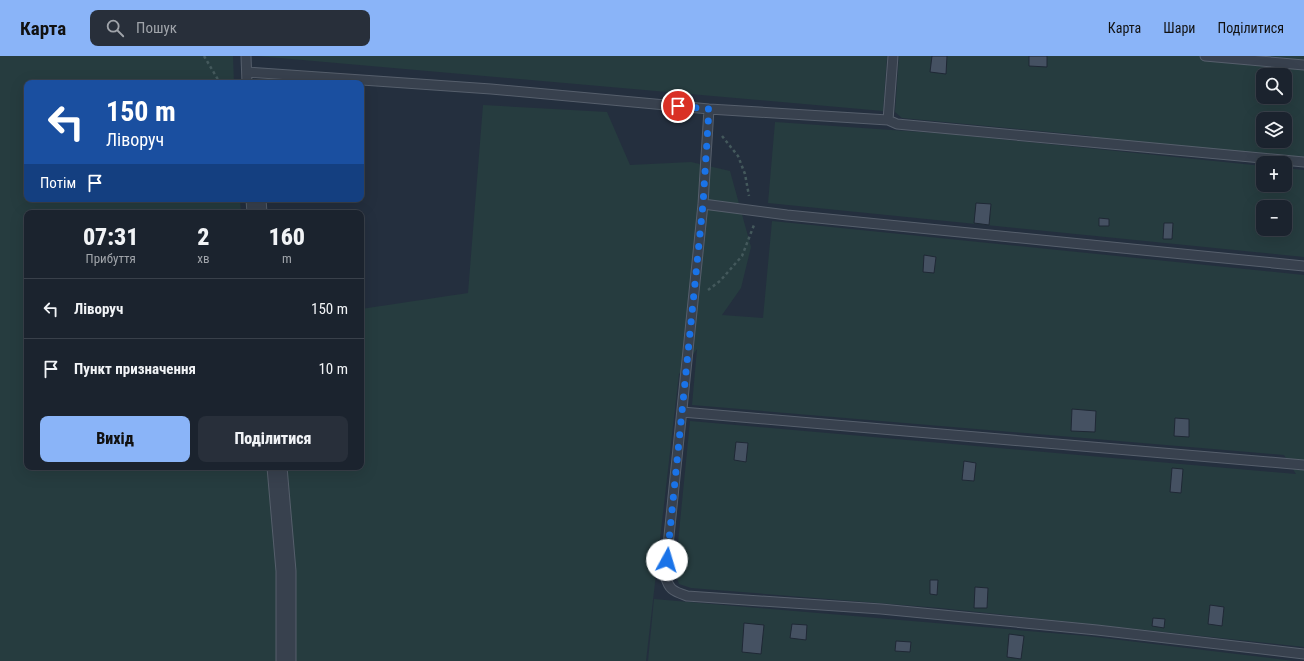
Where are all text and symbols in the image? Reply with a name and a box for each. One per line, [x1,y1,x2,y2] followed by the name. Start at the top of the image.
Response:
[90,10,370,46] search box
[20,17,66,40] text: Карта
[104,17,126,39] icon: search
[136,19,177,37] text: Пошук
[1108,20,1141,36] text: Карта
[1163,20,1195,36] text: Шари
[1217,20,1284,36] text: Поділитися
[1256,68,1292,236] map controls
[1256,68,1292,104] button: search
[661,89,695,123] pin
[106,95,176,128] text: 150 m
[667,95,689,117] icon: arrive
[40,96,92,148] icon: left
[1256,112,1292,148] button: layers
[106,129,164,150] text: Ліворуч
[1256,156,1292,192] button: +
[84,172,106,194] icon: arrive
[40,174,76,192] text: Потім
[1256,200,1292,236] button: −
[83,223,138,251] text: 07:31
[197,223,210,251] text: 2
[268,223,305,251] text: 160
[86,251,136,266] text: Прибуття
[197,251,210,266] text: хв
[282,251,292,266] text: m
[40,298,62,320] icon: left
[74,300,123,318] text: Ліворуч
[311,300,348,318] text: 150 m
[40,358,62,380] icon: arrive
[74,360,196,378] text: Пункт призначення
[318,360,348,378] text: 10 m
[40,416,190,462] button: Вихід
[198,416,348,462] button: Поділитися
[646,539,688,581] position arrow

